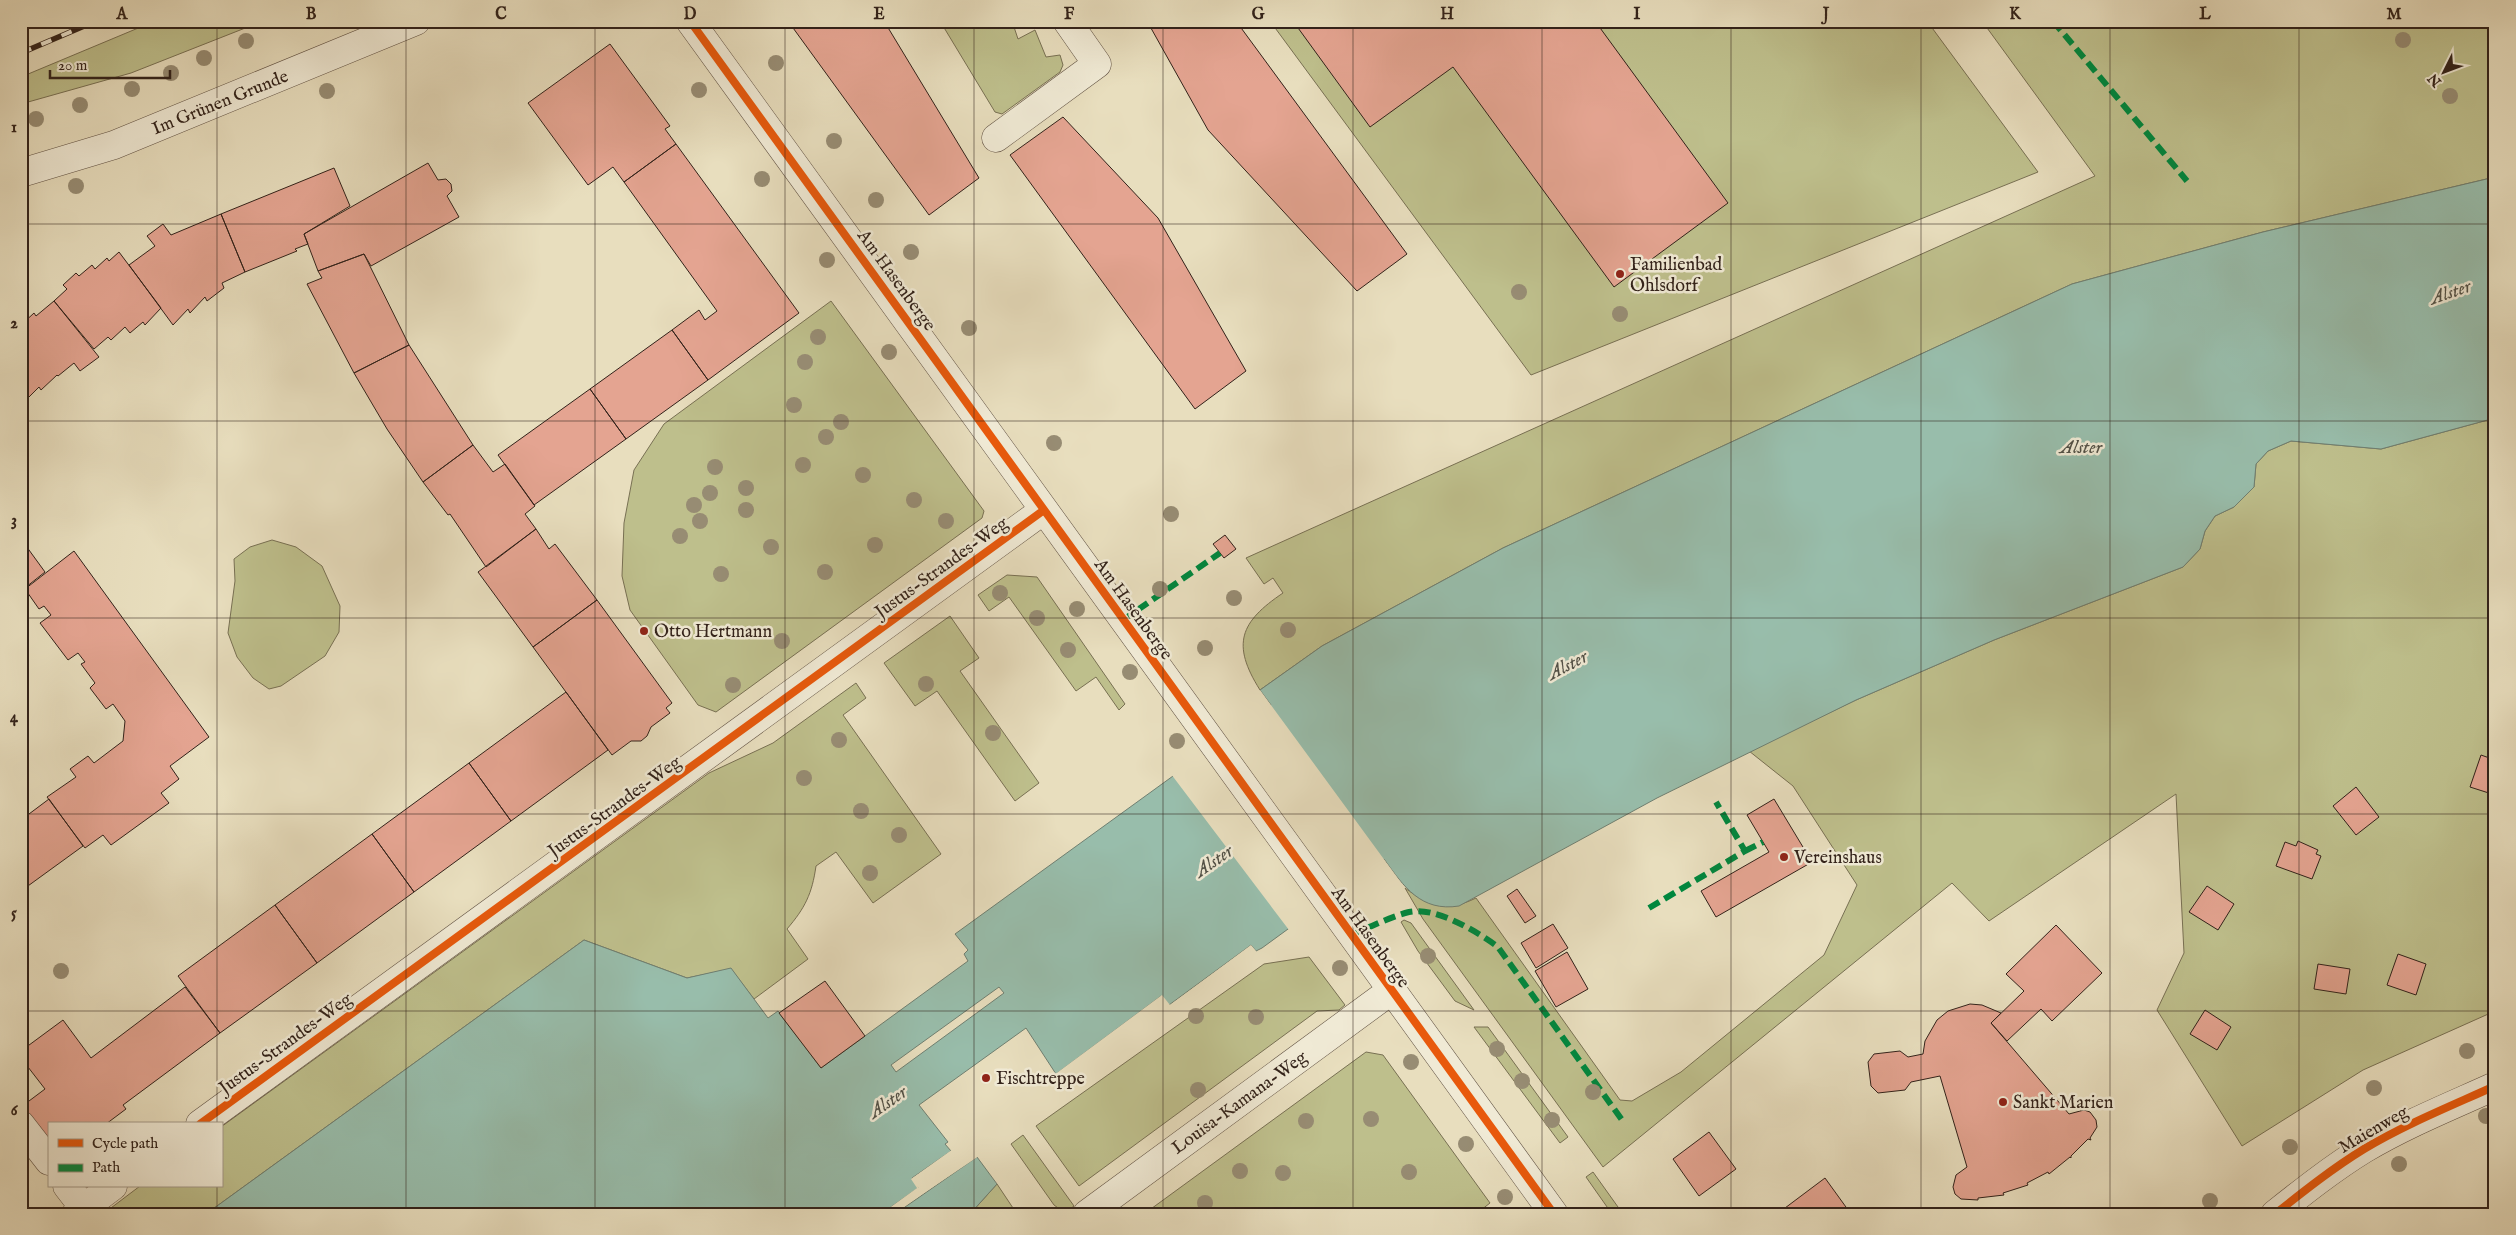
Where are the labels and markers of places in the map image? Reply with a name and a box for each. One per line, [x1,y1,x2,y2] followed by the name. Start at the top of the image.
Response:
[1630,254,1723,298] place label: Familienbad Ohlsdorf
[1614,268,1626,280] marker: Familienbad Ohlsdorf
[654,621,772,644] place label: Otto Hertmann
[638,625,650,637] marker: Otto Hertmann
[1793,847,1882,870] place label: Vereinshaus
[1778,851,1790,863] marker: Vereinshaus
[996,1068,1085,1091] place label: Fischtreppe
[980,1072,992,1084] marker: Fischtreppe
[2013,1092,2114,1115] place label: Sankt Marien
[1997,1096,2009,1108] marker: Sankt Marien

